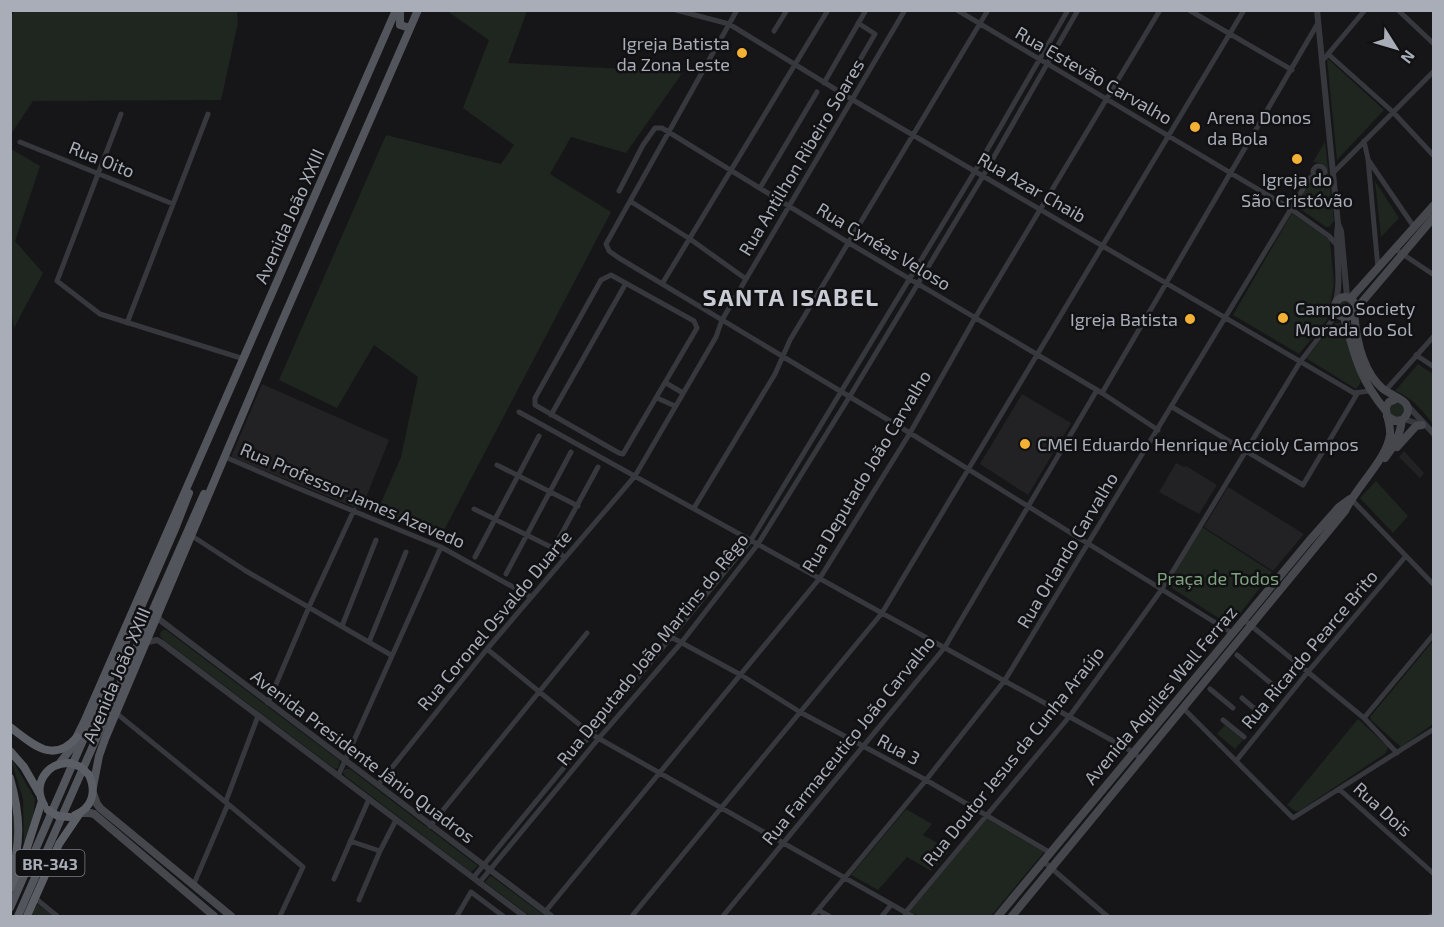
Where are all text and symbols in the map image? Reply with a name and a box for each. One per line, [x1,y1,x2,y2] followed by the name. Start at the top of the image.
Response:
[1366,18,1426,78] north arrow
[1012,21,1176,129] street label: Rua Estevão Carvalho
[616,32,730,75] place label: Igreja Batista da Zona Leste
[735,46,749,60] marker: Igreja Batista da Zona Leste
[1397,47,1419,68] text: N
[733,55,869,259] street label: Rua Antilhon Ribeiro Soares
[1207,106,1311,149] place label: Arena Donos da Bola
[1188,120,1202,134] marker: Arena Donos da Bola
[66,136,138,182] street label: Rua Oito
[249,145,329,287] street label: Avenida João XXIII
[974,147,1090,227] street label: Rua Azar Chaib
[1290,152,1304,166] marker: Igreja do São Cristóvão
[1241,168,1353,211] place label: Igreja do São Cristóvão
[813,197,955,295] street label: Rua Cynéas Veloso
[702,282,880,311] district label: SANTA ISABEL
[1295,297,1416,340] place label: Campo Society Morada do Sol
[1070,308,1178,330] place label: Igreja Batista
[1276,311,1290,325] marker: Campo Society Morada do Sol
[1183,312,1197,326] marker: Igreja Batista
[797,366,935,576] street label: Rua Deputado João Carvalho
[1037,433,1359,455] place label: CMEI Eduardo Henrique Accioly Campos
[1018,437,1032,451] marker: CMEI Eduardo Henrique Accioly Campos
[237,438,469,552] street label: Rua Professor James Azevedo
[1012,468,1122,632] street label: Rua Orlando Carvalho
[412,526,576,714] street label: Rua Coronel Osvaldo Duarte
[551,529,753,769] street label: Rua Deputado João Martins do Rêgo
[1236,565,1382,733] street label: Rua Ricardo Pearce Brito
[1157,567,1279,590] park label: Praça de Todos
[1079,601,1241,789] street label: Avenida Aquiles Wall Ferraz
[77,604,155,746] street label: Avenida João XXIII
[757,631,939,849] street label: Rua Farmaceutico João Carvalho
[918,642,1108,870] street label: Rua Doutor Jesus da Cunha Araújo
[247,665,479,847] street label: Avenida Presidente Jânio Quadros
[874,729,924,769] street label: Rua 3
[1349,777,1417,841] street label: Rua Dois
[16,850,84,876] road number: BR-343

